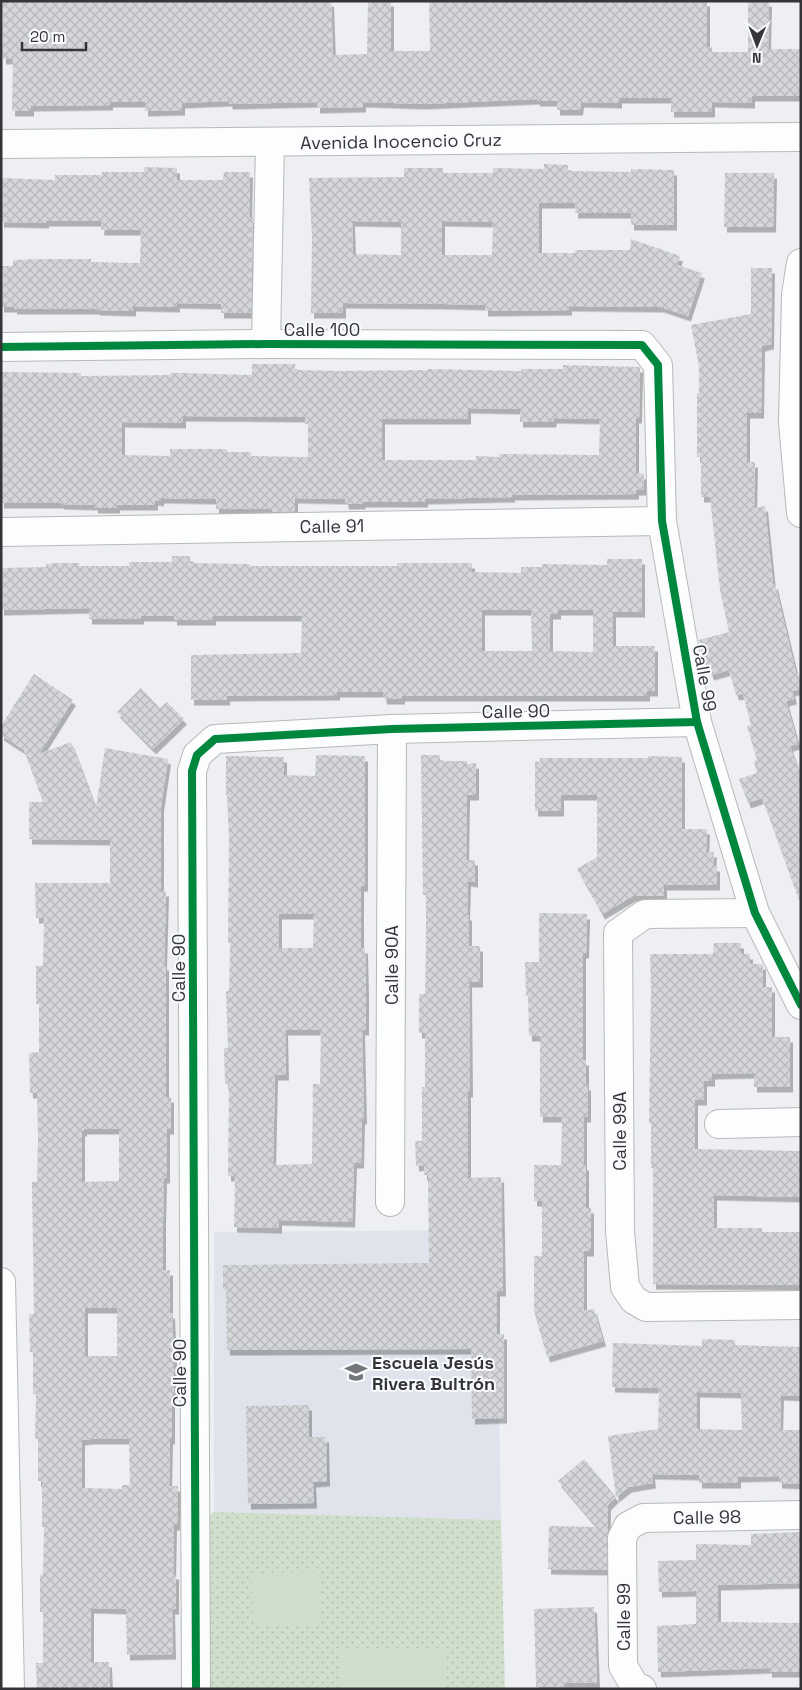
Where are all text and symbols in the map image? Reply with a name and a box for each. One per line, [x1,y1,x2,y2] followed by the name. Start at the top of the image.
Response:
[22,20,86,52] scale bar
[732,20,782,70] north arrow
[30,27,65,46] text: 20 m
[752,49,762,67] text: N
[300,128,502,154] street label: Avenida Inocencio Cruz
[284,318,360,341] street label: Calle 100
[300,514,364,538] street label: Calle 91
[688,642,722,714] street label: Calle 99
[482,699,550,723] street label: Calle 90
[380,925,403,1005] street label: Calle 90A
[167,934,190,1002] street label: Calle 90
[608,1091,631,1171] street label: Calle 99A
[168,1339,191,1407] street label: Calle 90
[372,1351,495,1395] place label: Escuela Jesús Rivera Bultrón
[343,1359,369,1385] school or university icon: Escuela Jesús Rivera Bultrón
[673,1505,741,1529] street label: Calle 98
[612,1583,635,1651] street label: Calle 99

